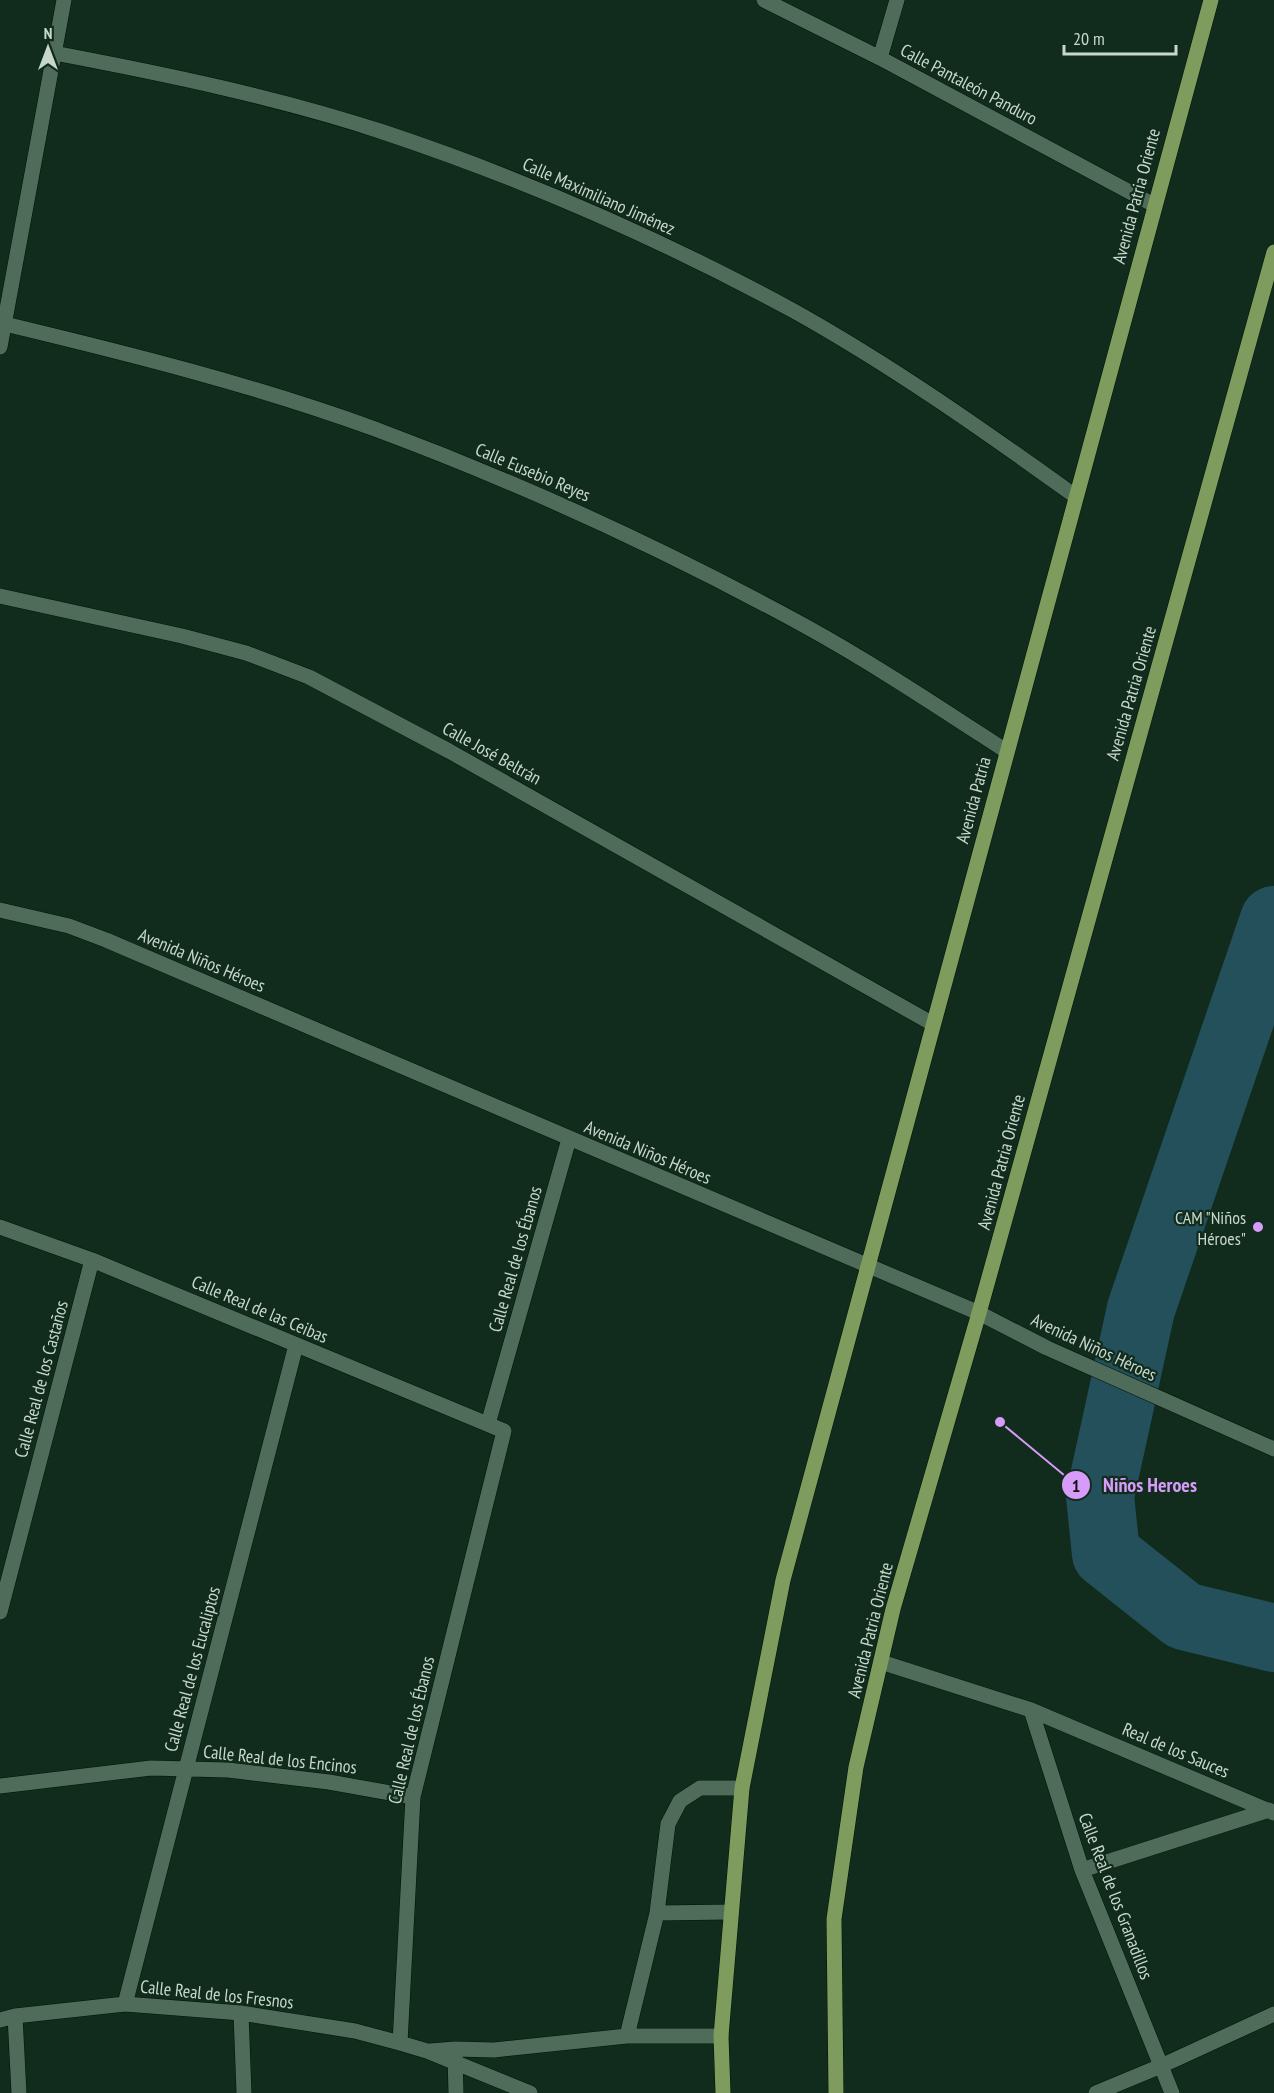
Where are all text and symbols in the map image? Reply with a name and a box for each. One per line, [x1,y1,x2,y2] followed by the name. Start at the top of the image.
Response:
[18,18,78,78] north arrow
[1064,18,1176,56] scale bar
[44,23,52,43] text: N
[1073,27,1105,50] text: 20 m
[897,38,1042,130] street label: Calle Pantaleón Panduro
[1107,126,1165,266] street label: Avenida Patria Oriente
[519,152,679,240] street label: Calle Maximiliano Jiménez
[472,437,594,507] street label: Calle Eusebio Reyes
[1101,623,1161,763] street label: Avenida Patria Oriente
[439,716,545,790] street label: Calle José Beltrán
[950,754,996,846] street label: Avenida Patria
[135,923,269,997] street label: Avenida Niños Héroes
[972,1092,1030,1232] street label: Avenida Patria Oriente
[581,1115,715,1189] street label: Avenida Niños Héroes
[483,1183,547,1335] street label: Calle Real de los Ébanos
[1175,1206,1246,1250] place label: CAM "Niños Héroes"
[1251,1220,1265,1234] marker: CAM "Niños Héroes"
[188,1270,332,1348] street label: Calle Real de las Ceibas
[9,1298,73,1460] street label: Calle Real de los Castaños
[1028,1308,1160,1386] street label: Avenida Niños Héroes
[1061,1466,1209,1504] callout: Niños Heroes
[1103,1472,1197,1498] text: Niños Heroes
[1072,1474,1080,1497] text: 1
[842,1560,898,1700] street label: Avenida Patria Oriente
[159,1584,225,1754] street label: Calle Real de los Eucaliptos
[383,1654,439,1806] street label: Calle Real de los Ébanos
[1119,1717,1233,1783] street label: Real de los Sauces
[202,1740,358,1778] street label: Calle Real de los Encinos
[1074,1810,1158,1982] street label: Calle Real de los Granadillos
[139,1975,295,2013] street label: Calle Real de los Fresnos

